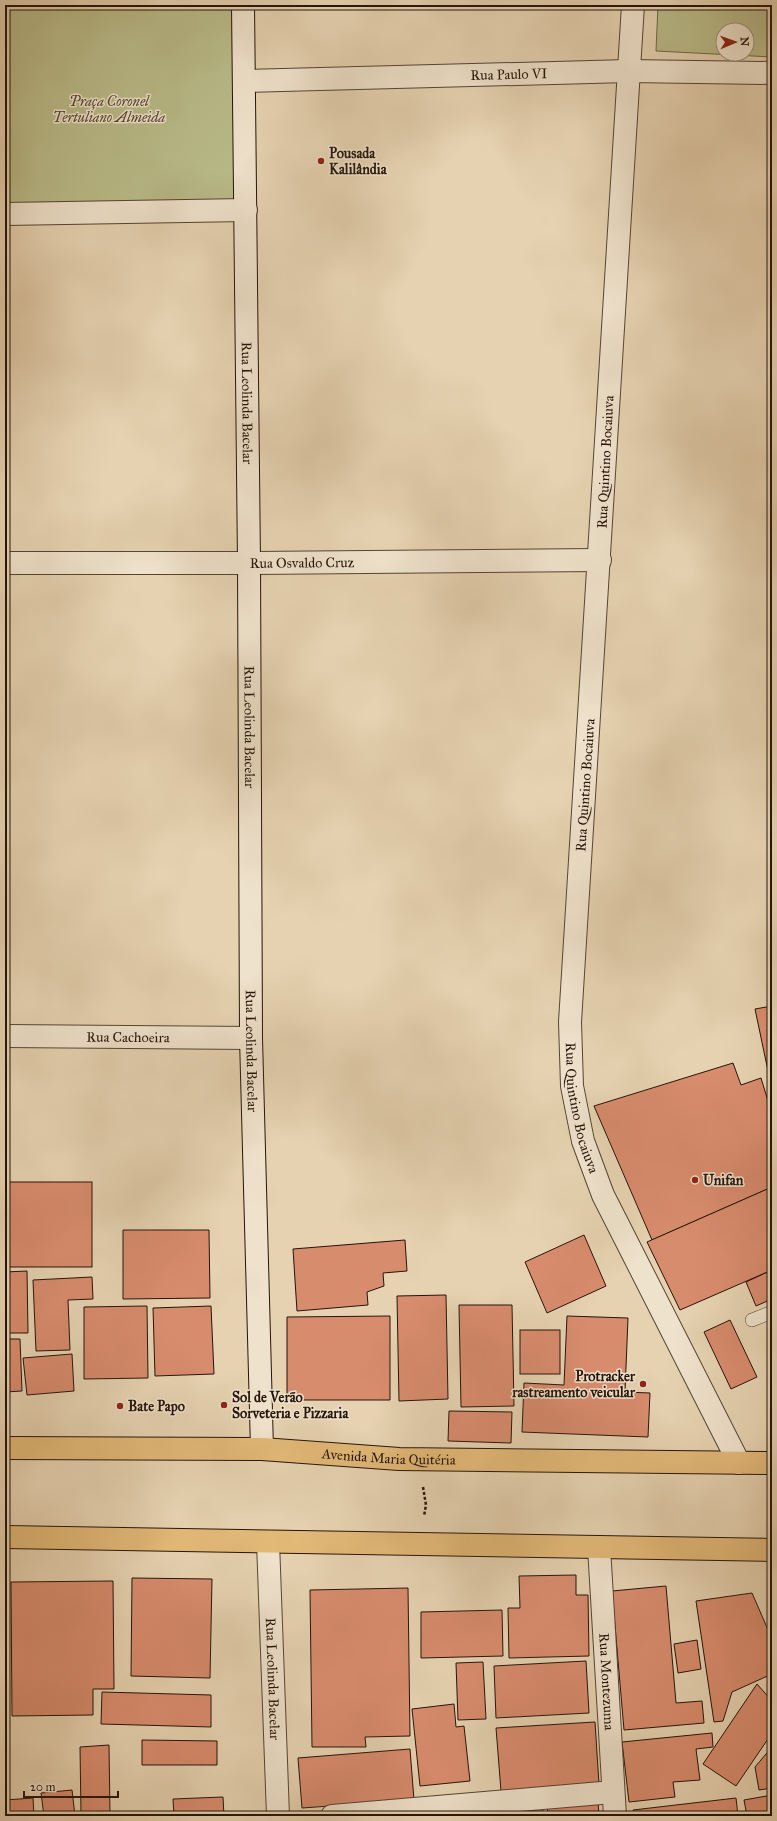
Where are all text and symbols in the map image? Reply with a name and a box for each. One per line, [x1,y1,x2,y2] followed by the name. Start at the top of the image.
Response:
[715,22,755,62] north arrow
[738,37,751,47] text: N
[470,65,548,84] street label: Rua Paulo VI
[53,93,166,126] park label: Praça Coronel Tertuliano Almeida
[329,145,388,178] place label: Pousada Kalilândia
[316,156,326,166] marker: Pousada Kalilândia
[238,342,256,465] street label: Rua Leolinda Bacelar
[594,395,617,529] street label: Rua Quintino Bocaiuva
[250,554,355,572] street label: Rua Osvaldo Cruz
[240,666,258,789] street label: Rua Leolinda Bacelar
[572,718,599,852] street label: Rua Quintino Bocaiuva
[242,990,261,1113] street label: Rua Leolinda Bacelar
[86,1029,170,1046] street label: Rua Cachoeira
[562,1042,602,1176] street label: Rua Quintino Bocaiuva
[703,1172,744,1189] place label: Unifan
[690,1175,700,1185] marker: Unifan
[511,1368,636,1401] place label: Protracker rastreamento veicular
[638,1379,648,1389] marker: Protracker rastreamento veicular
[232,1389,349,1422] place label: Sol de Verão Sorveteria e Pizzaria
[128,1398,185,1416] place label: Bate Papo
[219,1400,229,1410] marker: Sol de Verão Sorveteria e Pizzaria
[115,1401,125,1411] marker: Bate Papo
[320,1445,456,1469] street label: Avenida Maria Quitéria
[262,1617,283,1741] street label: Rua Leolinda Bacelar
[595,1633,618,1731] street label: Rua Montezuma
[24,1773,118,1799] scale bar
[30,1780,56,1794] text: 20 m

